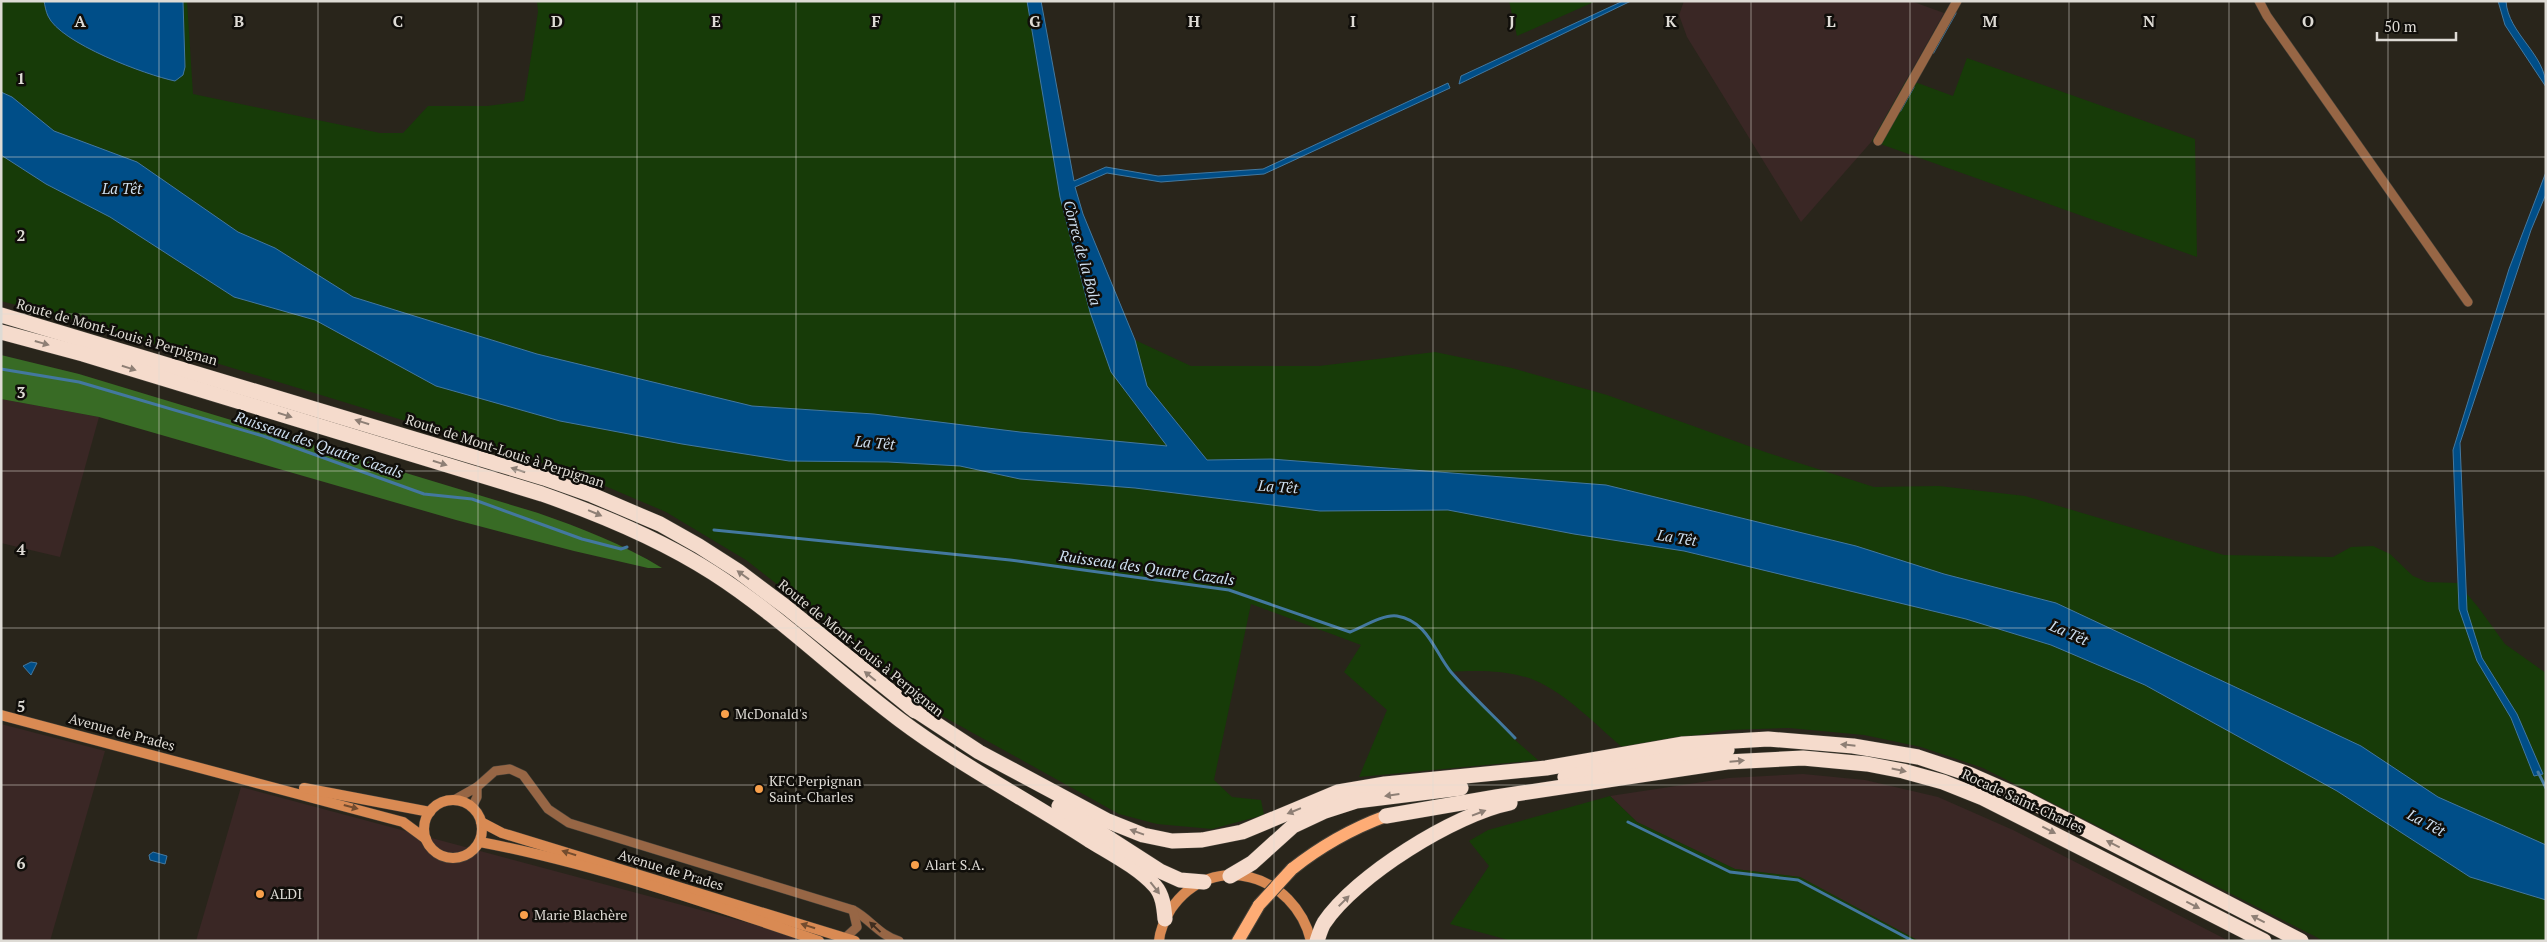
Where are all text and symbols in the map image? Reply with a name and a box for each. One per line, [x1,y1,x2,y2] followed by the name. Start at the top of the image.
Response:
[74,10,86,32] text: A
[234,10,244,32] text: B
[393,10,403,32] text: C
[551,10,563,32] text: D
[711,10,721,32] text: E
[871,10,881,32] text: F
[1029,10,1041,32] text: G
[1188,10,1200,32] text: H
[1350,10,1356,32] text: I
[1509,10,1515,32] text: J
[1665,10,1677,32] text: K
[1826,10,1836,32] text: L
[1983,10,1998,32] text: M
[2143,10,2155,32] text: N
[2302,10,2314,32] text: O
[2377,10,2456,42] scale bar
[2384,16,2417,36] text: 50 m
[16,67,26,89] text: 1
[101,178,143,198] water label: La Têt
[1059,198,1107,308] water label: Còrrec de la Bola
[16,224,26,246] text: 2
[14,294,220,370] street label: Route de Mont-Louis à Perpignan
[34,339,50,347] one-way arrow
[122,365,137,373] one-way arrow
[16,381,26,403] text: 3
[232,405,406,482] water label: Ruisseau des Quatre Cazals
[403,409,608,492] street label: Route de Mont-Louis à Perpignan
[278,412,293,420] one-way arrow
[355,418,370,426] one-way arrow
[853,430,897,454] water label: La Têt
[433,459,448,467] one-way arrow
[510,465,525,473] one-way arrow
[1256,475,1300,497] water label: La Têt
[588,510,602,518] one-way arrow
[1655,524,1700,550] water label: La Têt
[16,538,26,560] text: 4
[1057,545,1236,589] water label: Ruisseau des Quatre Cazals
[737,569,750,580] one-way arrow
[774,575,949,721] street label: Route de Mont-Louis à Perpignan
[2046,614,2093,650] water label: La Têt
[864,670,877,681] one-way arrow
[16,695,26,717] text: 5
[735,704,807,723] place label: McDonald's
[67,708,177,755] street label: Avenue de Prades
[719,708,731,720] marker: McDonald's
[1840,741,1856,749] one-way arrow
[1729,757,1745,765] one-way arrow
[1959,764,2087,837] street label: Rocade Saint-Charles
[1891,766,1906,774] one-way arrow
[769,771,862,806] place label: KFC Perpignan Saint-Charles
[753,783,765,795] marker: KFC Perpignan Saint-Charles
[1383,791,1399,799] one-way arrow
[2403,803,2450,841] water label: La Têt
[344,804,359,812] one-way arrow
[1286,808,1301,815] one-way arrow
[1472,809,1487,817] one-way arrow
[2042,826,2056,834] one-way arrow
[1129,828,1144,836] one-way arrow
[2106,840,2120,848] one-way arrow
[616,844,726,895] street label: Avenue de Prades
[561,849,576,857] one-way arrow
[16,852,26,874] text: 6
[925,855,985,874] place label: Alart S.A.
[909,859,921,871] marker: Alart S.A.
[1150,882,1160,895] one-way arrow
[270,884,302,903] place label: ALDI
[254,888,266,900] marker: ALDI
[1338,895,1350,907] one-way arrow
[2186,901,2201,909] one-way arrow
[534,905,627,924] place label: Marie Blachère
[518,909,530,921] marker: Marie Blachère
[2250,914,2265,923] one-way arrow
[869,921,881,933] one-way arrow
[800,922,815,930] one-way arrow

